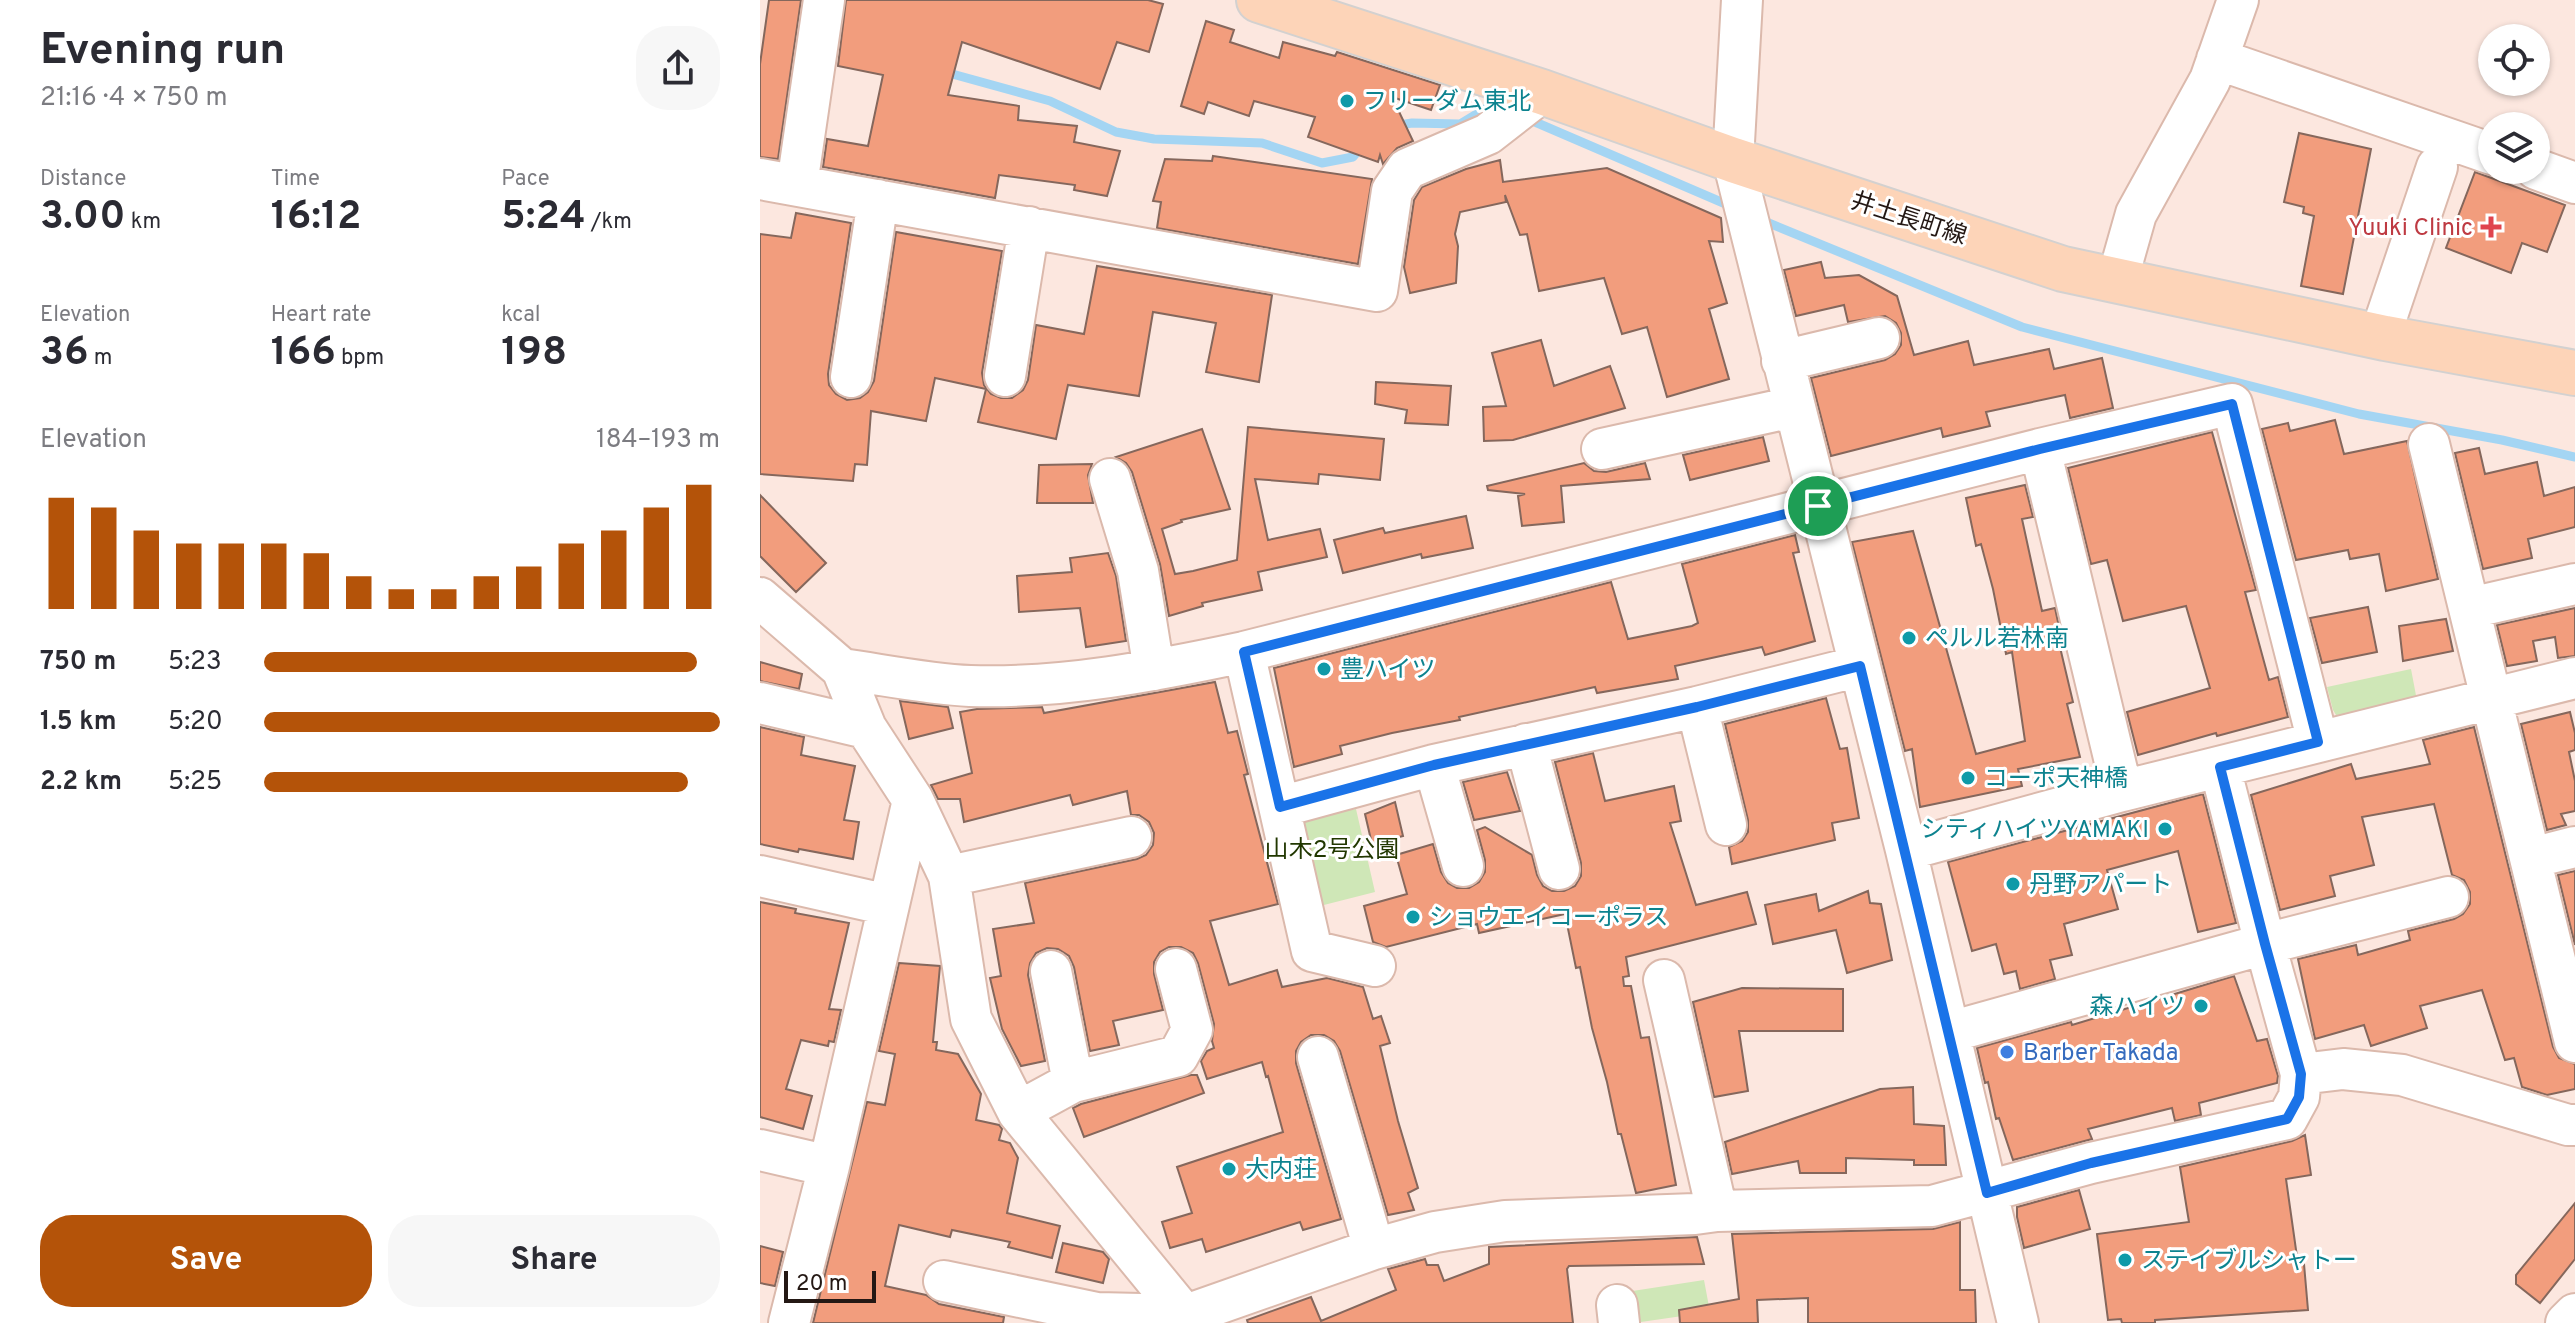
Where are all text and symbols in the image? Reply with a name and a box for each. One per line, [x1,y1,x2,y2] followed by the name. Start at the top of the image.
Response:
[40,24,285,80] text: Evening run
[2478,24,2550,184] map controls
[2478,24,2550,96] button: locate
[636,26,720,110] button: share
[40,82,228,115] text: 21:16 · 4 × 750 m
[1363,88,1531,118] place label: フリーダム東北
[1338,92,1356,110] marker: フリーダム東北
[2478,112,2550,184] button: layers
[40,166,126,193] text: Distance
[271,166,320,193] text: Time
[501,166,550,193] text: Pace
[1847,187,1970,253] street label: 井土長町線
[40,193,126,243] text: 3.00
[271,193,361,243] text: 16:12
[501,193,586,243] text: 5:24
[126,209,161,236] text: km
[586,209,632,236] text: /km
[2348,214,2473,244] place label: Yuuki Clinic
[2480,216,2502,238] marker: Yuuki Clinic
[40,302,130,329] text: Elevation
[271,302,371,329] text: Heart rate
[501,302,540,329] text: kcal
[40,329,89,379] text: 36
[271,329,336,379] text: 166
[501,329,567,379] text: 198
[89,345,112,372] text: m
[336,345,384,372] text: bpm
[40,424,147,457] text: Elevation
[596,424,720,457] text: 184–193 m
[1784,472,1852,540] pin
[1796,484,1840,528] icon: arrive
[1925,625,2069,655] place label: ペルル若林南
[1900,629,1918,647] marker: ペルル若林南
[40,646,116,679] text: 750 m
[168,646,222,679] text: 5:23
[1340,656,1436,686] place label: 豊ハイツ
[1315,660,1333,678] marker: 豊ハイツ
[40,706,117,739] text: 1.5 km
[168,706,223,739] text: 5:20
[1984,765,2128,795] place label: コーポ天神橋
[40,766,122,799] text: 2.2 km
[168,766,222,799] text: 5:25
[1959,769,1977,787] marker: コーポ天神橋
[1921,816,2149,846] place label: シティハイツYAMAKI
[2156,820,2174,838] marker: シティハイツYAMAKI
[1265,836,1399,866] park label: 山木2号公園
[2029,871,2173,901] place label: 丹野アパート
[2004,875,2022,893] marker: 丹野アパート
[1429,904,1669,934] place label: ショウエイコーポラス
[1404,908,1422,926] marker: ショウエイコーポラス
[2089,993,2185,1023] place label: 森ハイツ
[2192,997,2210,1015] marker: 森ハイツ
[2023,1039,2178,1069] place label: Barber Takada
[1998,1043,2016,1061] marker: Barber Takada
[1245,1156,1317,1186] place label: 大内荘
[1220,1160,1238,1178] marker: 大内荘
[40,1215,372,1307] button: Save
[388,1215,720,1307] button: Share
[2141,1247,2357,1277] place label: ステイブルシャトー
[2116,1251,2134,1269] marker: ステイブルシャトー
[784,1267,876,1303] scale bar
[796,1271,847,1298] text: 20 m

